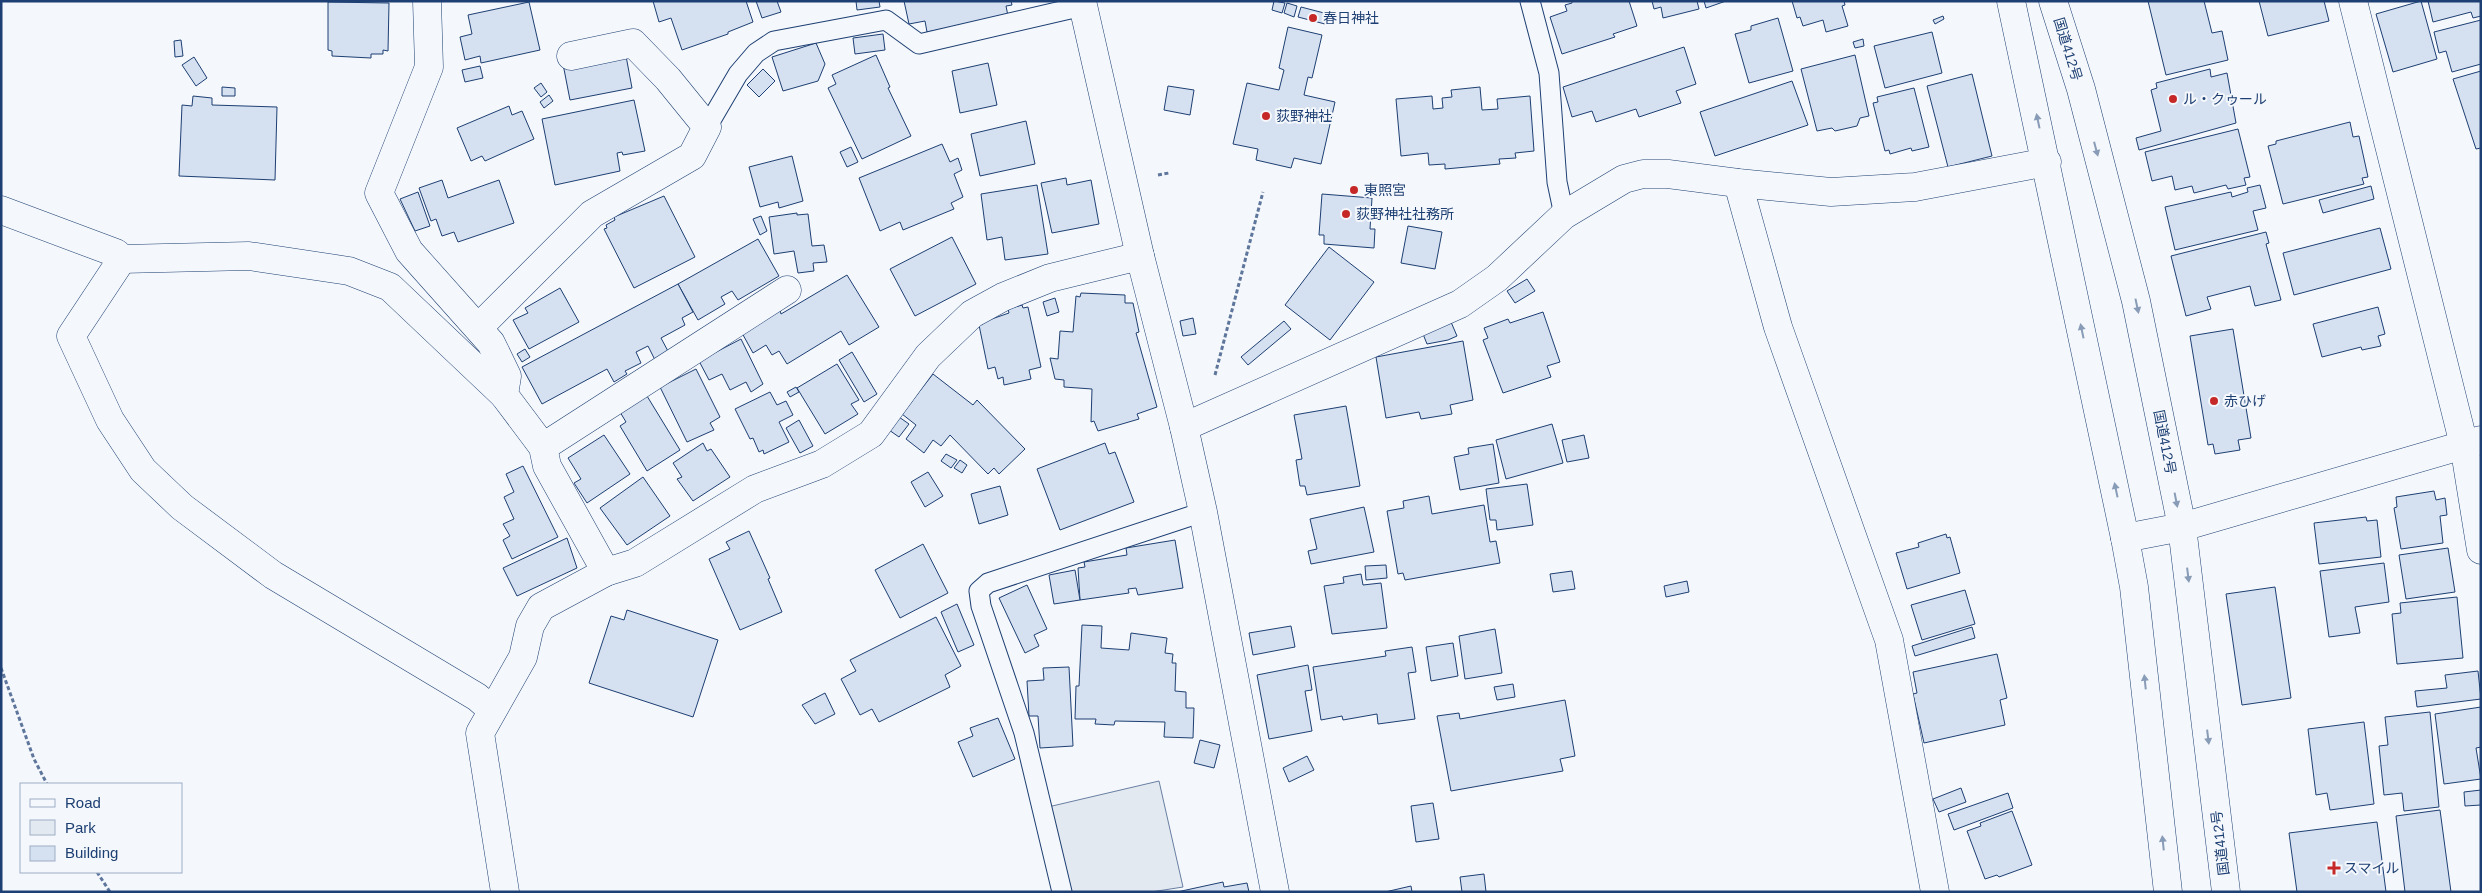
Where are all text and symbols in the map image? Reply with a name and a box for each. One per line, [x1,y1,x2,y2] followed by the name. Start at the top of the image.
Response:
[1323,10,1379,26] place label: 春日神社
[1307,12,1319,24] marker: 春日神社
[2051,15,2085,83] street label: 国道412号
[2183,91,2267,107] place label: ル・クゥール
[2167,93,2179,105] marker: ル・クゥール
[1276,108,1332,124] place label: 荻野神社
[1260,110,1272,122] marker: 荻野神社
[2033,112,2041,128] one-way arrow
[2093,141,2101,156] one-way arrow
[1364,182,1406,198] place label: 東照宮
[1348,184,1360,196] marker: 東照宮
[1356,206,1454,222] place label: 荻野神社社務所
[1340,208,1352,220] marker: 荻野神社社務所
[2133,299,2141,314] one-way arrow
[2078,323,2086,339] one-way arrow
[2224,393,2266,409] place label: 赤ひげ
[2208,395,2220,407] marker: 赤ひげ
[2151,408,2179,476] street label: 国道412号
[2111,482,2119,498] one-way arrow
[2173,492,2181,508] one-way arrow
[2184,568,2192,584] one-way arrow
[2141,674,2149,690] one-way arrow
[2204,729,2212,745] one-way arrow
[20,783,182,873] legend
[65,794,101,811] text: Road
[2208,810,2232,876] street label: 国道412号
[65,819,96,836] text: Park
[2159,835,2167,851] one-way arrow
[65,844,118,861] text: Building
[2344,860,2400,876] place label: スマイル
[2328,862,2340,874] marker: スマイル

